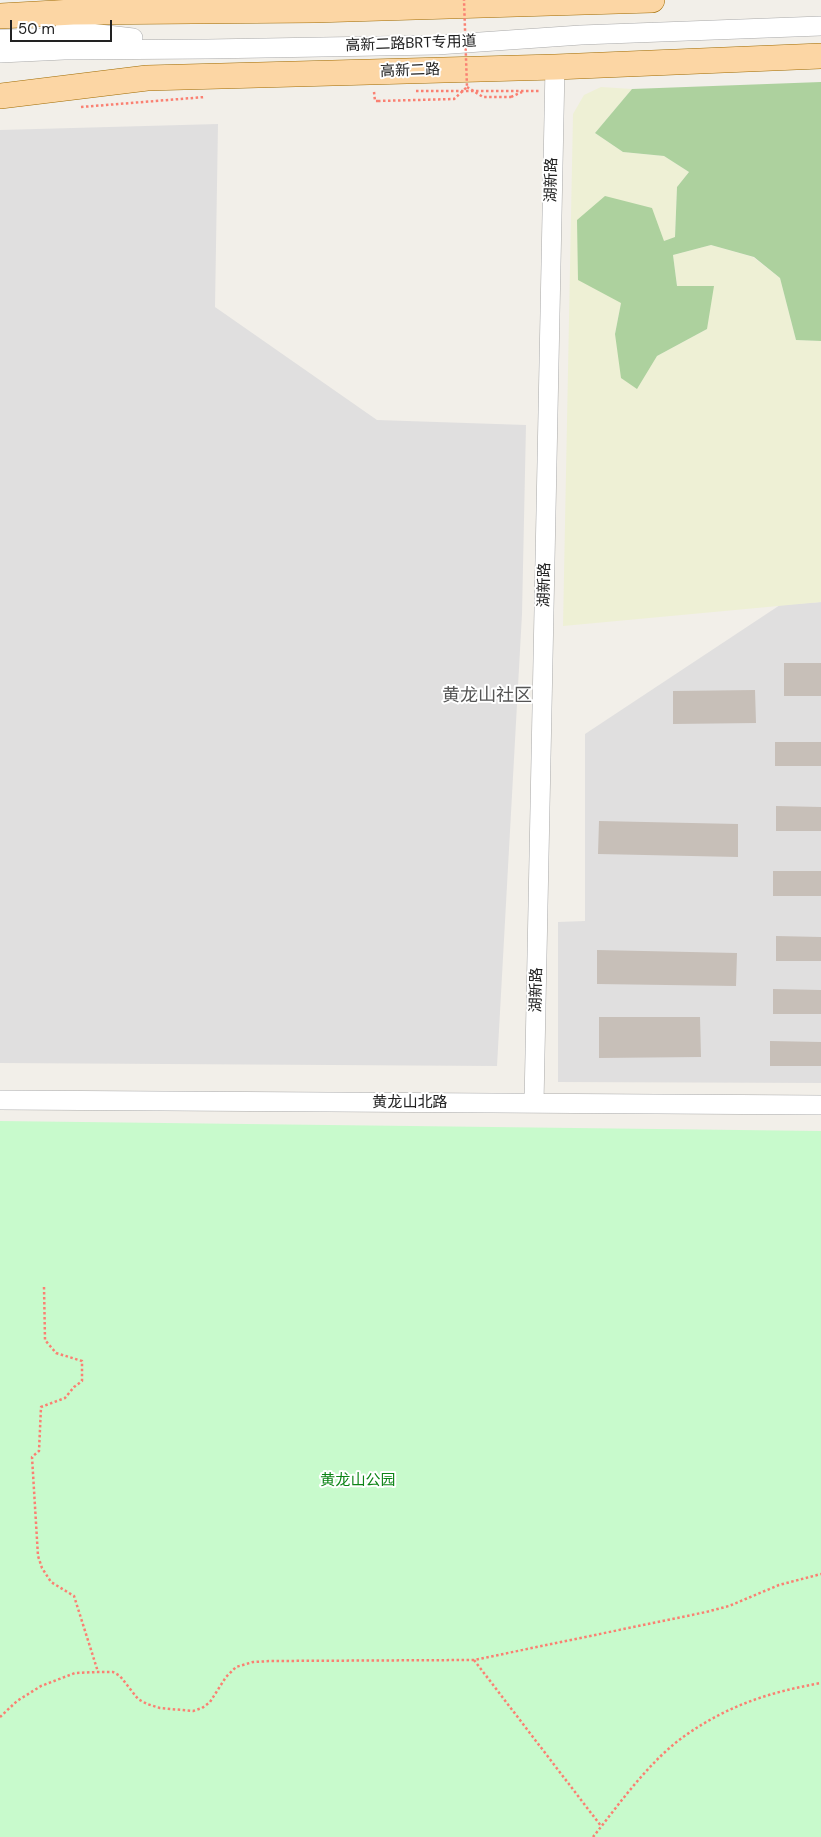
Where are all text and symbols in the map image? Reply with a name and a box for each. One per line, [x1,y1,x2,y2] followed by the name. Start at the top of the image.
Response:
[12,10,115,42] scale bar
[18,19,55,39] text: 50 m
[345,33,477,55] street label: 高新二路BRT专用道
[380,61,440,81] street label: 高新二路
[543,157,561,203] street label: 湖新路
[536,562,554,608] street label: 湖新路
[442,685,532,707] district label: 黄龙山社区
[528,967,546,1013] street label: 湖新路
[373,1094,447,1112] street label: 黄龙山北路
[321,1472,395,1490] park label: 黄龙山公园

